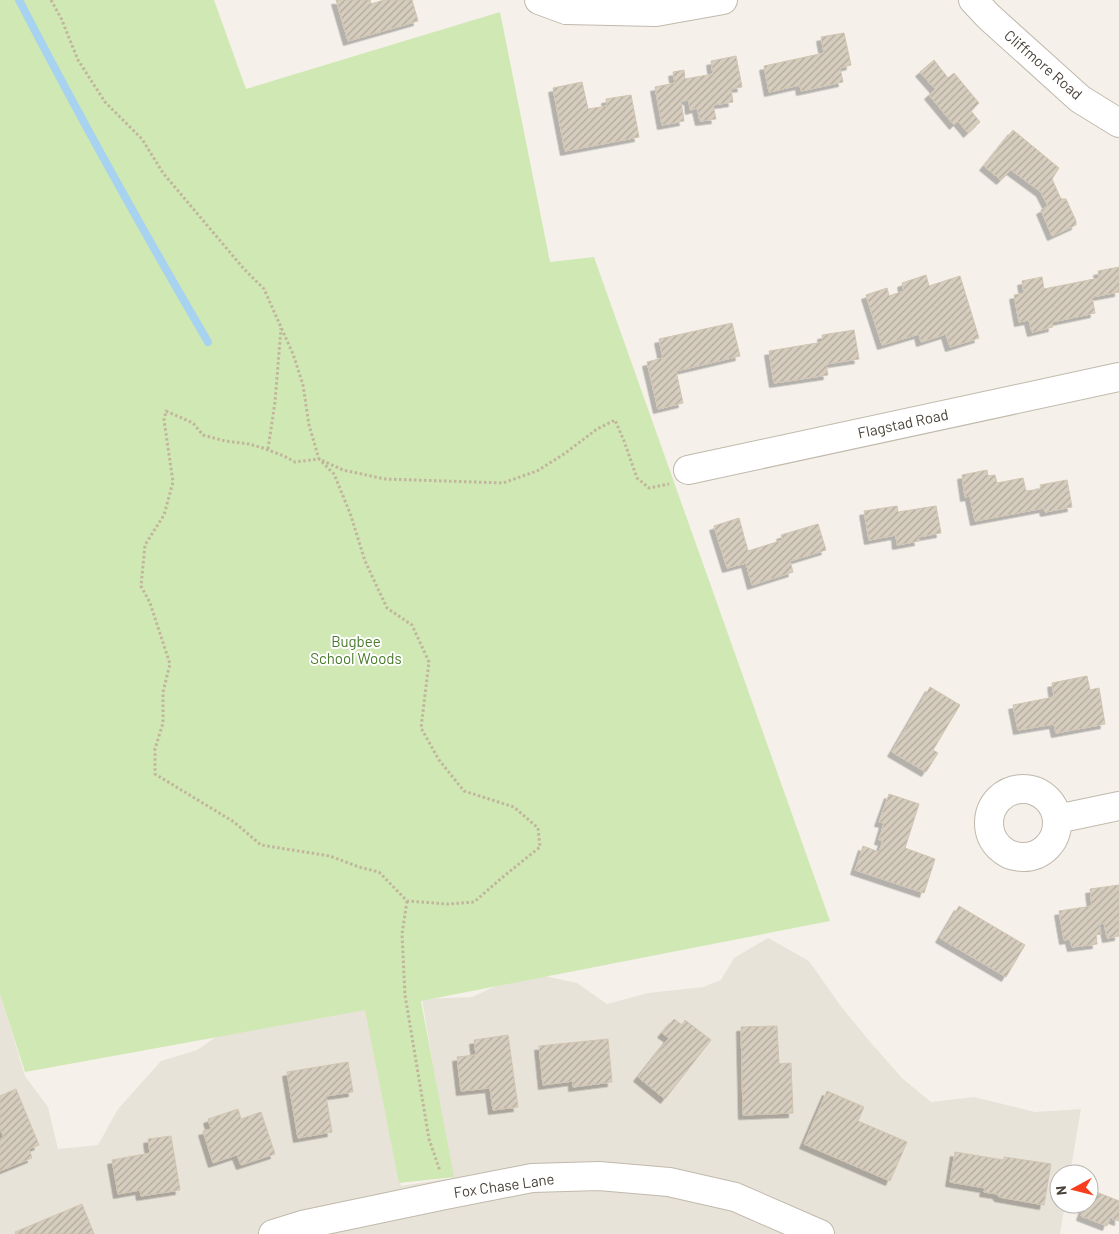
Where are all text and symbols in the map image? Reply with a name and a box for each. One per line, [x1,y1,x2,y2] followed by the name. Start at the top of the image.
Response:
[1001,26,1086,103] street label: Cliffmore Road
[856,405,950,441] street label: Flagstad Road
[310,632,402,667] park label: Bugbee School Woods
[1049,1164,1099,1214] north arrow
[452,1169,555,1201] street label: Fox Chase Lane
[1052,1185,1070,1196] text: N

